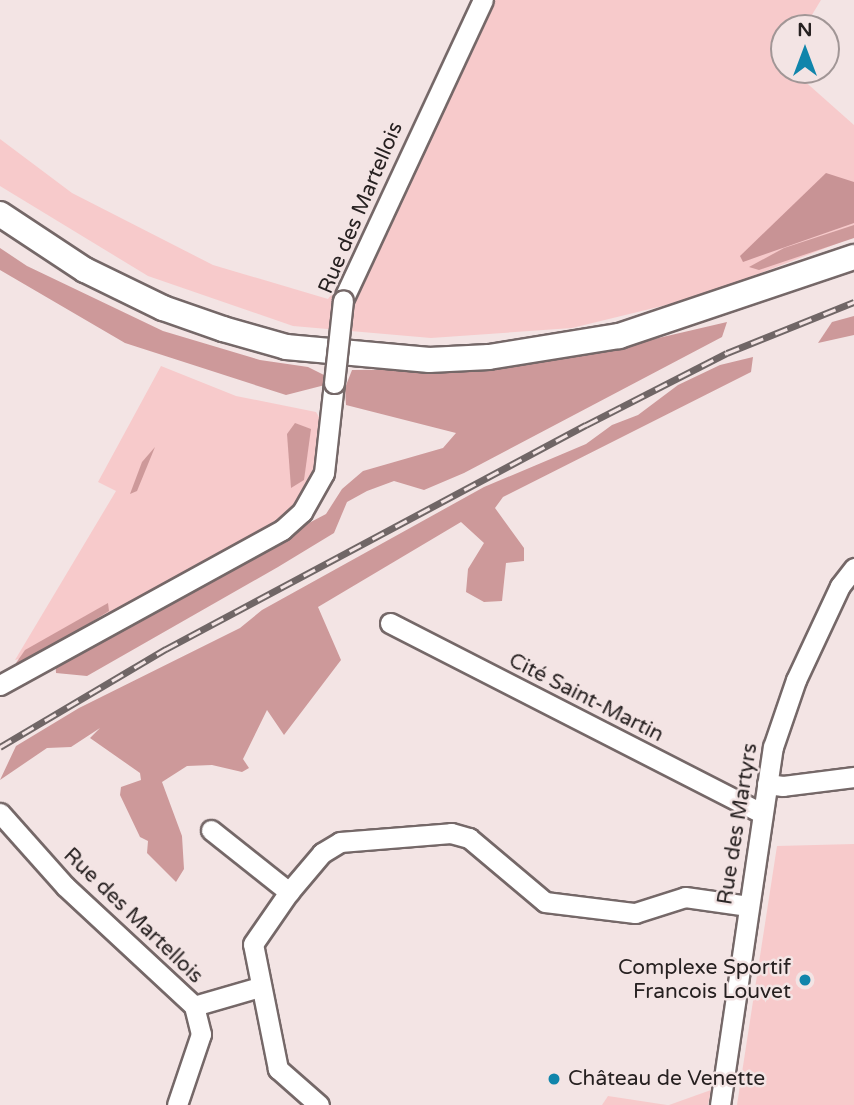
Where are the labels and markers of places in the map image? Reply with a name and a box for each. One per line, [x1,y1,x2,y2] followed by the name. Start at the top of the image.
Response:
[618,955,791,1005] place label: Complexe Sportif Francois Louvet
[797,972,813,988] marker: Complexe Sportif Francois Louvet
[568,1066,765,1092] place label: Château de Venette
[546,1071,562,1087] marker: Château de Venette

